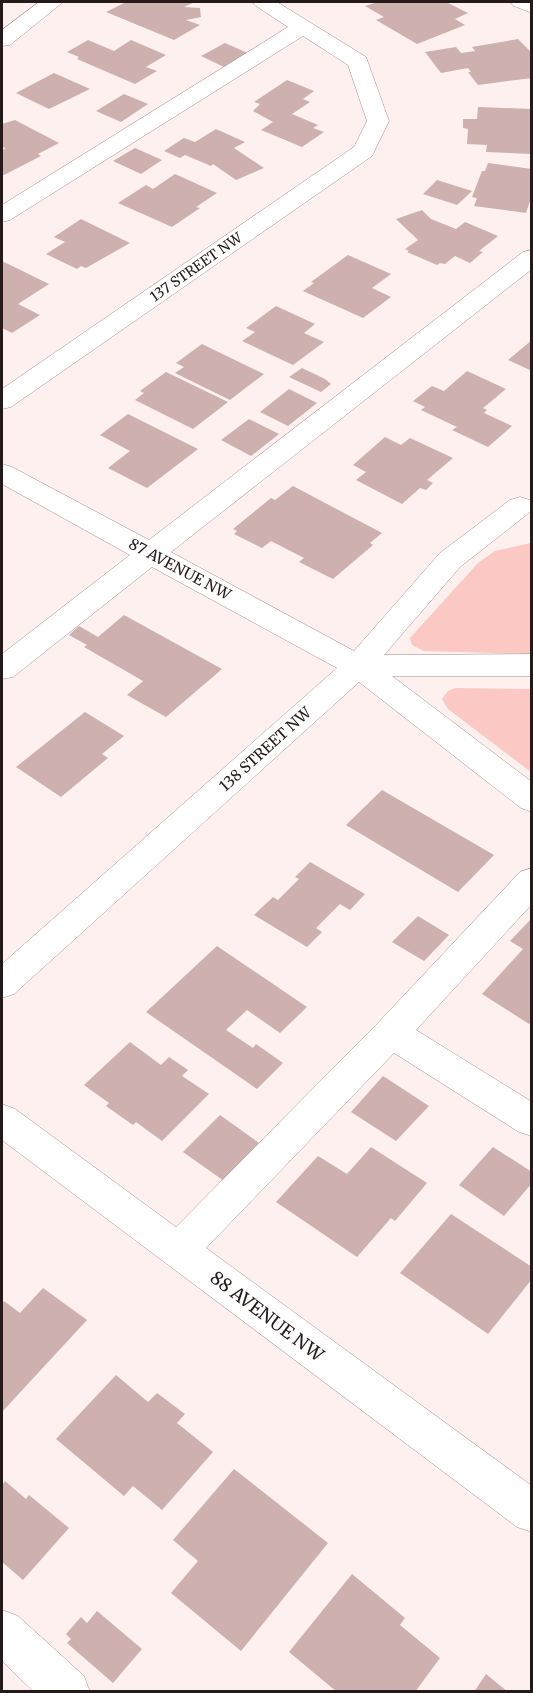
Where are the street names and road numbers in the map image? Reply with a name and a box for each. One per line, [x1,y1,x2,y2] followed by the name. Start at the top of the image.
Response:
[146,228,246,305] street label: 137 STREET NW
[126,534,235,604] street label: 87 AVENUE NW
[215,702,316,795] street label: 138 STREET NW
[206,1266,329,1367] street label: 88 AVENUE NW

